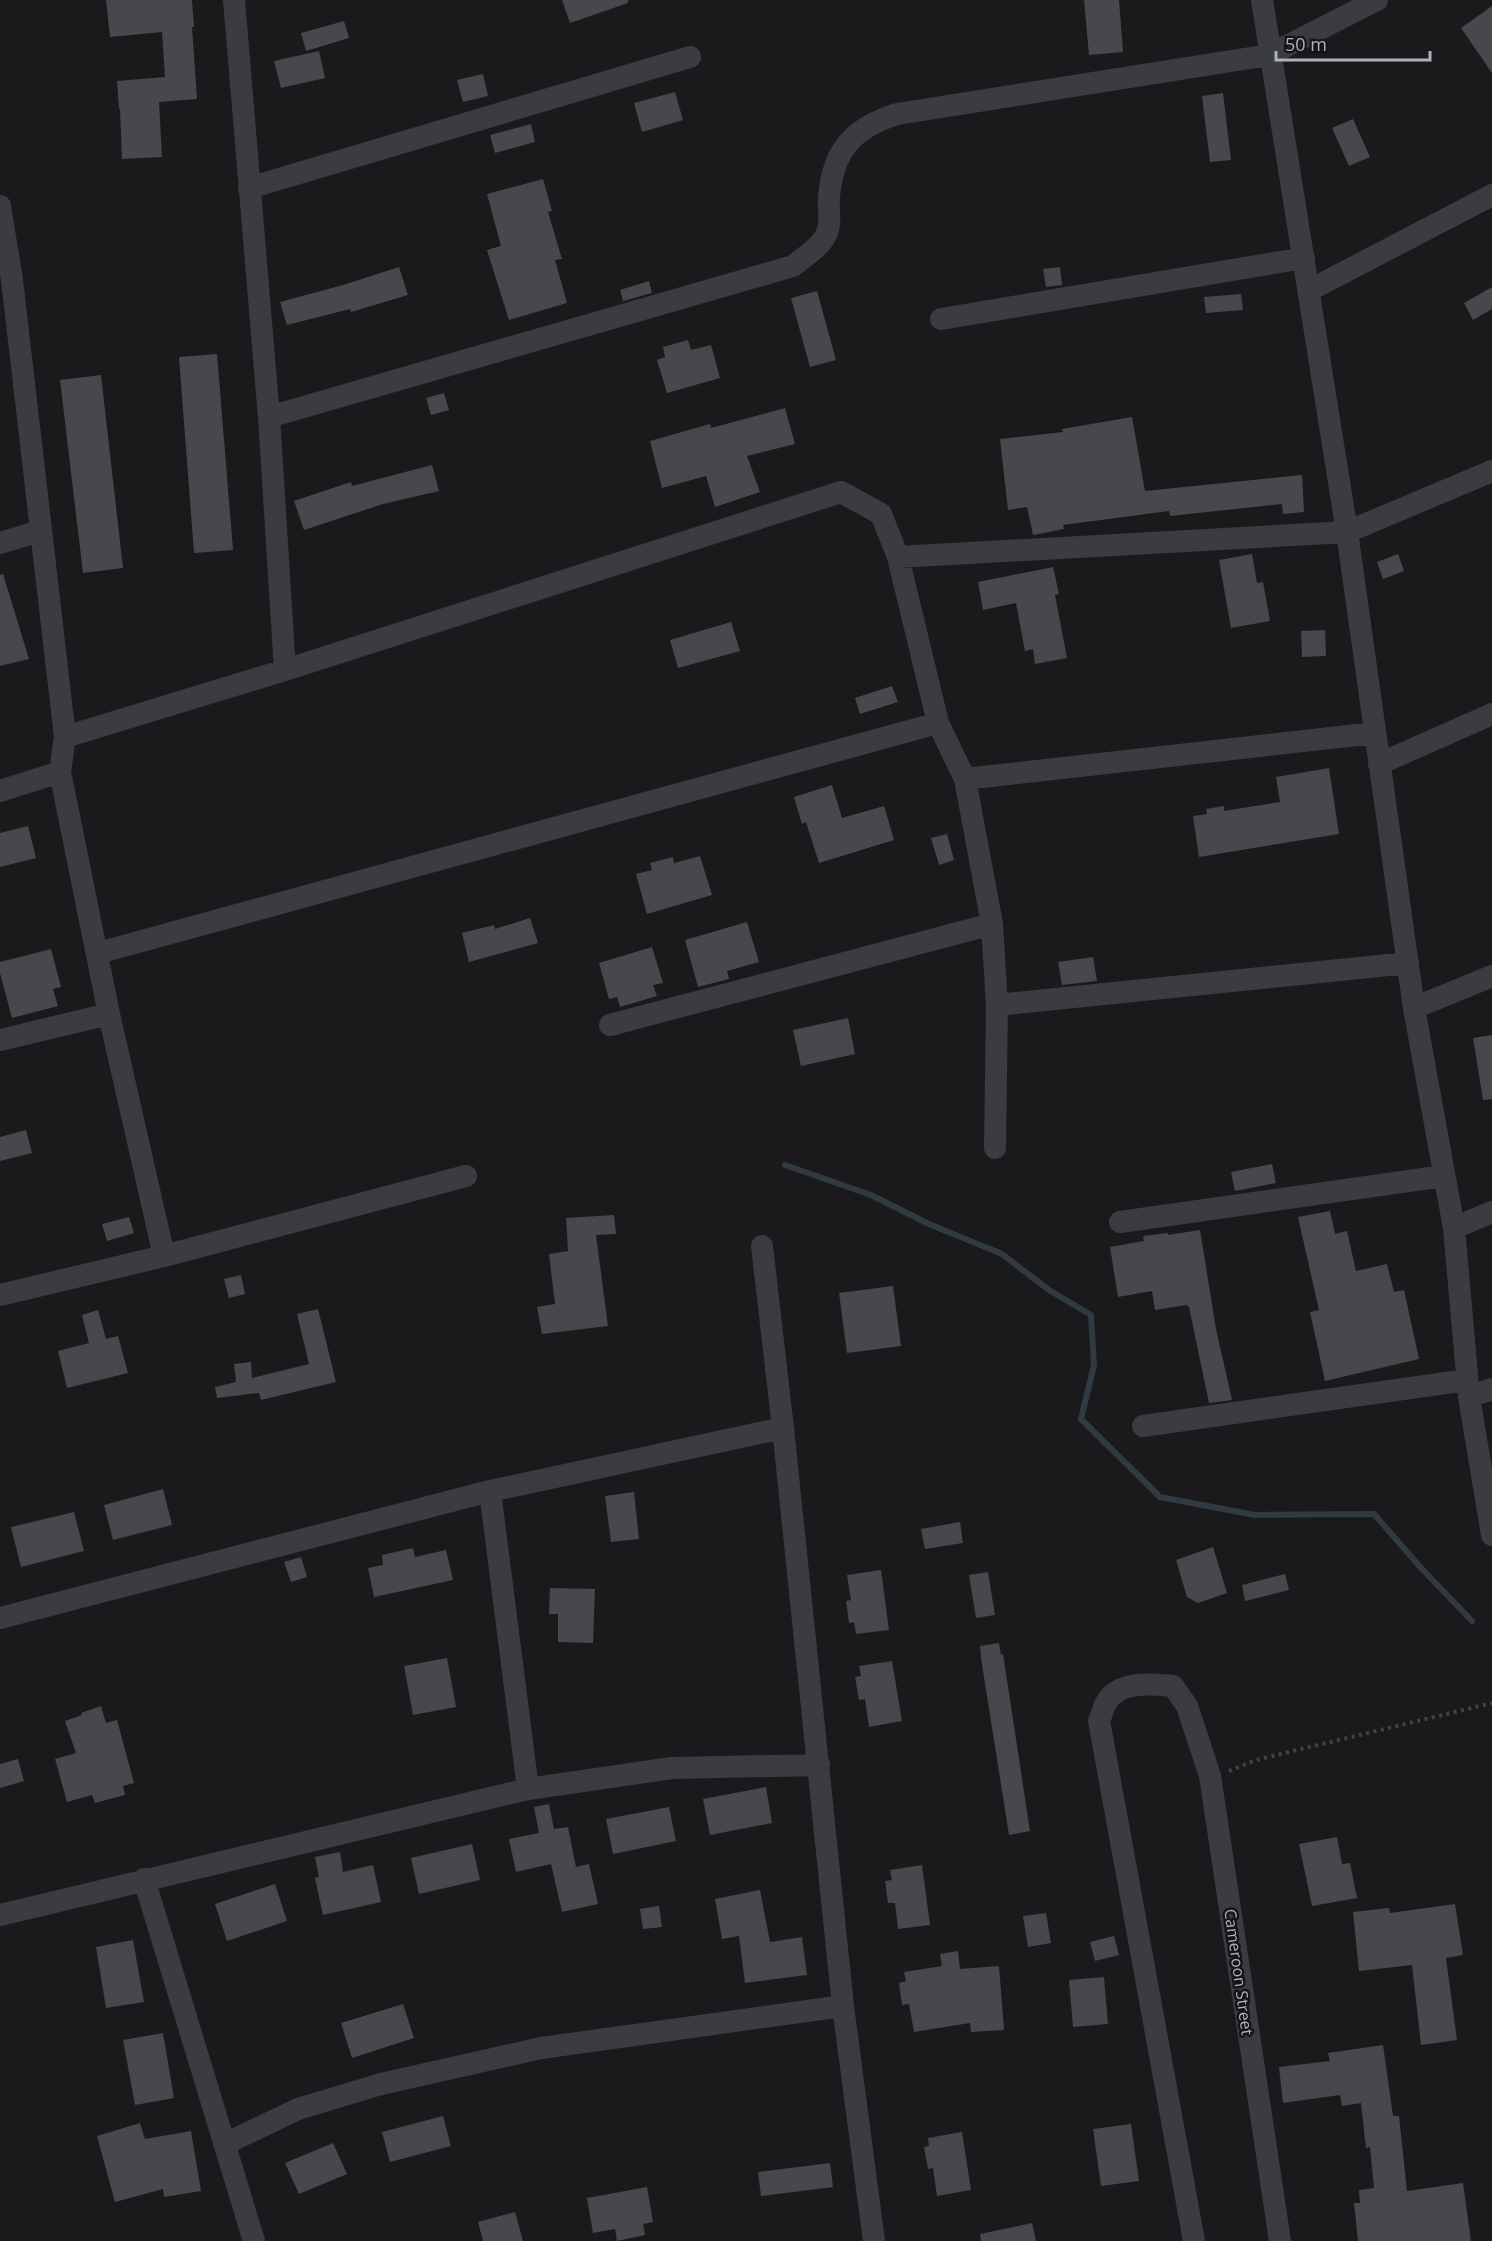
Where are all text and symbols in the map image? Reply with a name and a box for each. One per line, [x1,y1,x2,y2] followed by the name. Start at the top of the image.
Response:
[1276,24,1430,62] scale bar
[1285,32,1327,56] text: 50 m
[1219,1907,1259,2037] street label: Cameroon Street

